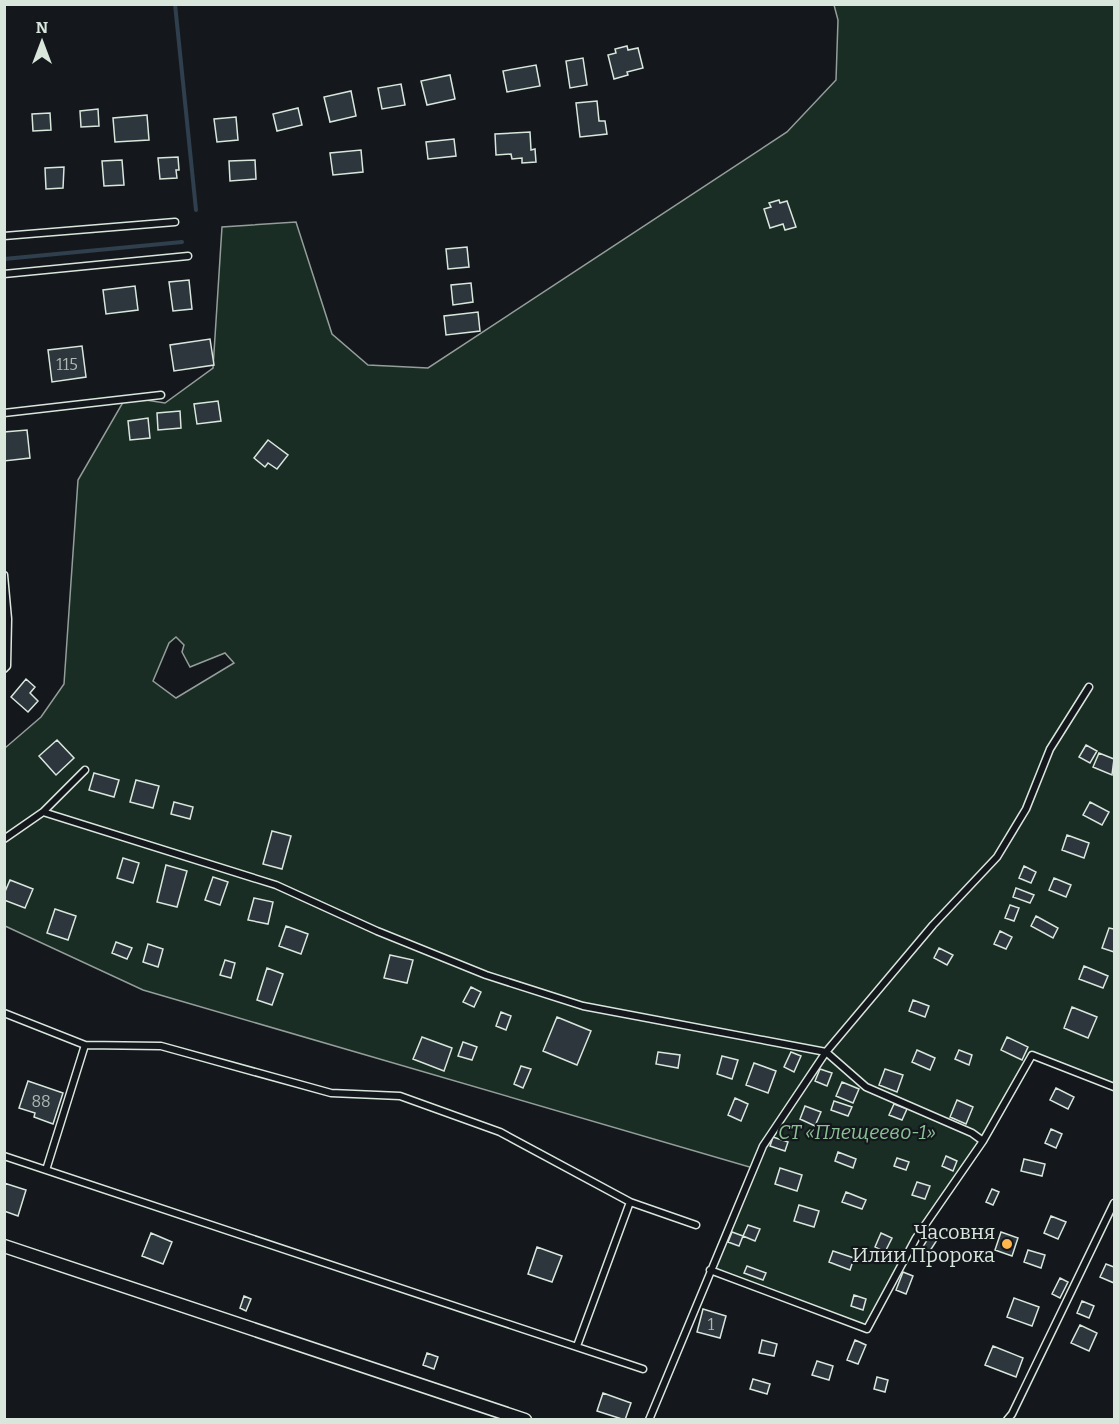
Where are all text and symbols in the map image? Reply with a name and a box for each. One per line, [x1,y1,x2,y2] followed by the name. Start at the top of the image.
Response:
[12,12,72,72] north arrow
[36,18,48,37] text: N
[56,355,78,374] house number: 115
[31,1092,51,1111] house number: 88
[778,1120,936,1144] park label: СТ «Плещеево-1»
[852,1220,995,1267] place label: Часовня Илии Пророка
[1000,1237,1014,1251] marker: Часовня Илии Пророка
[708,1315,715,1334] house number: 1

